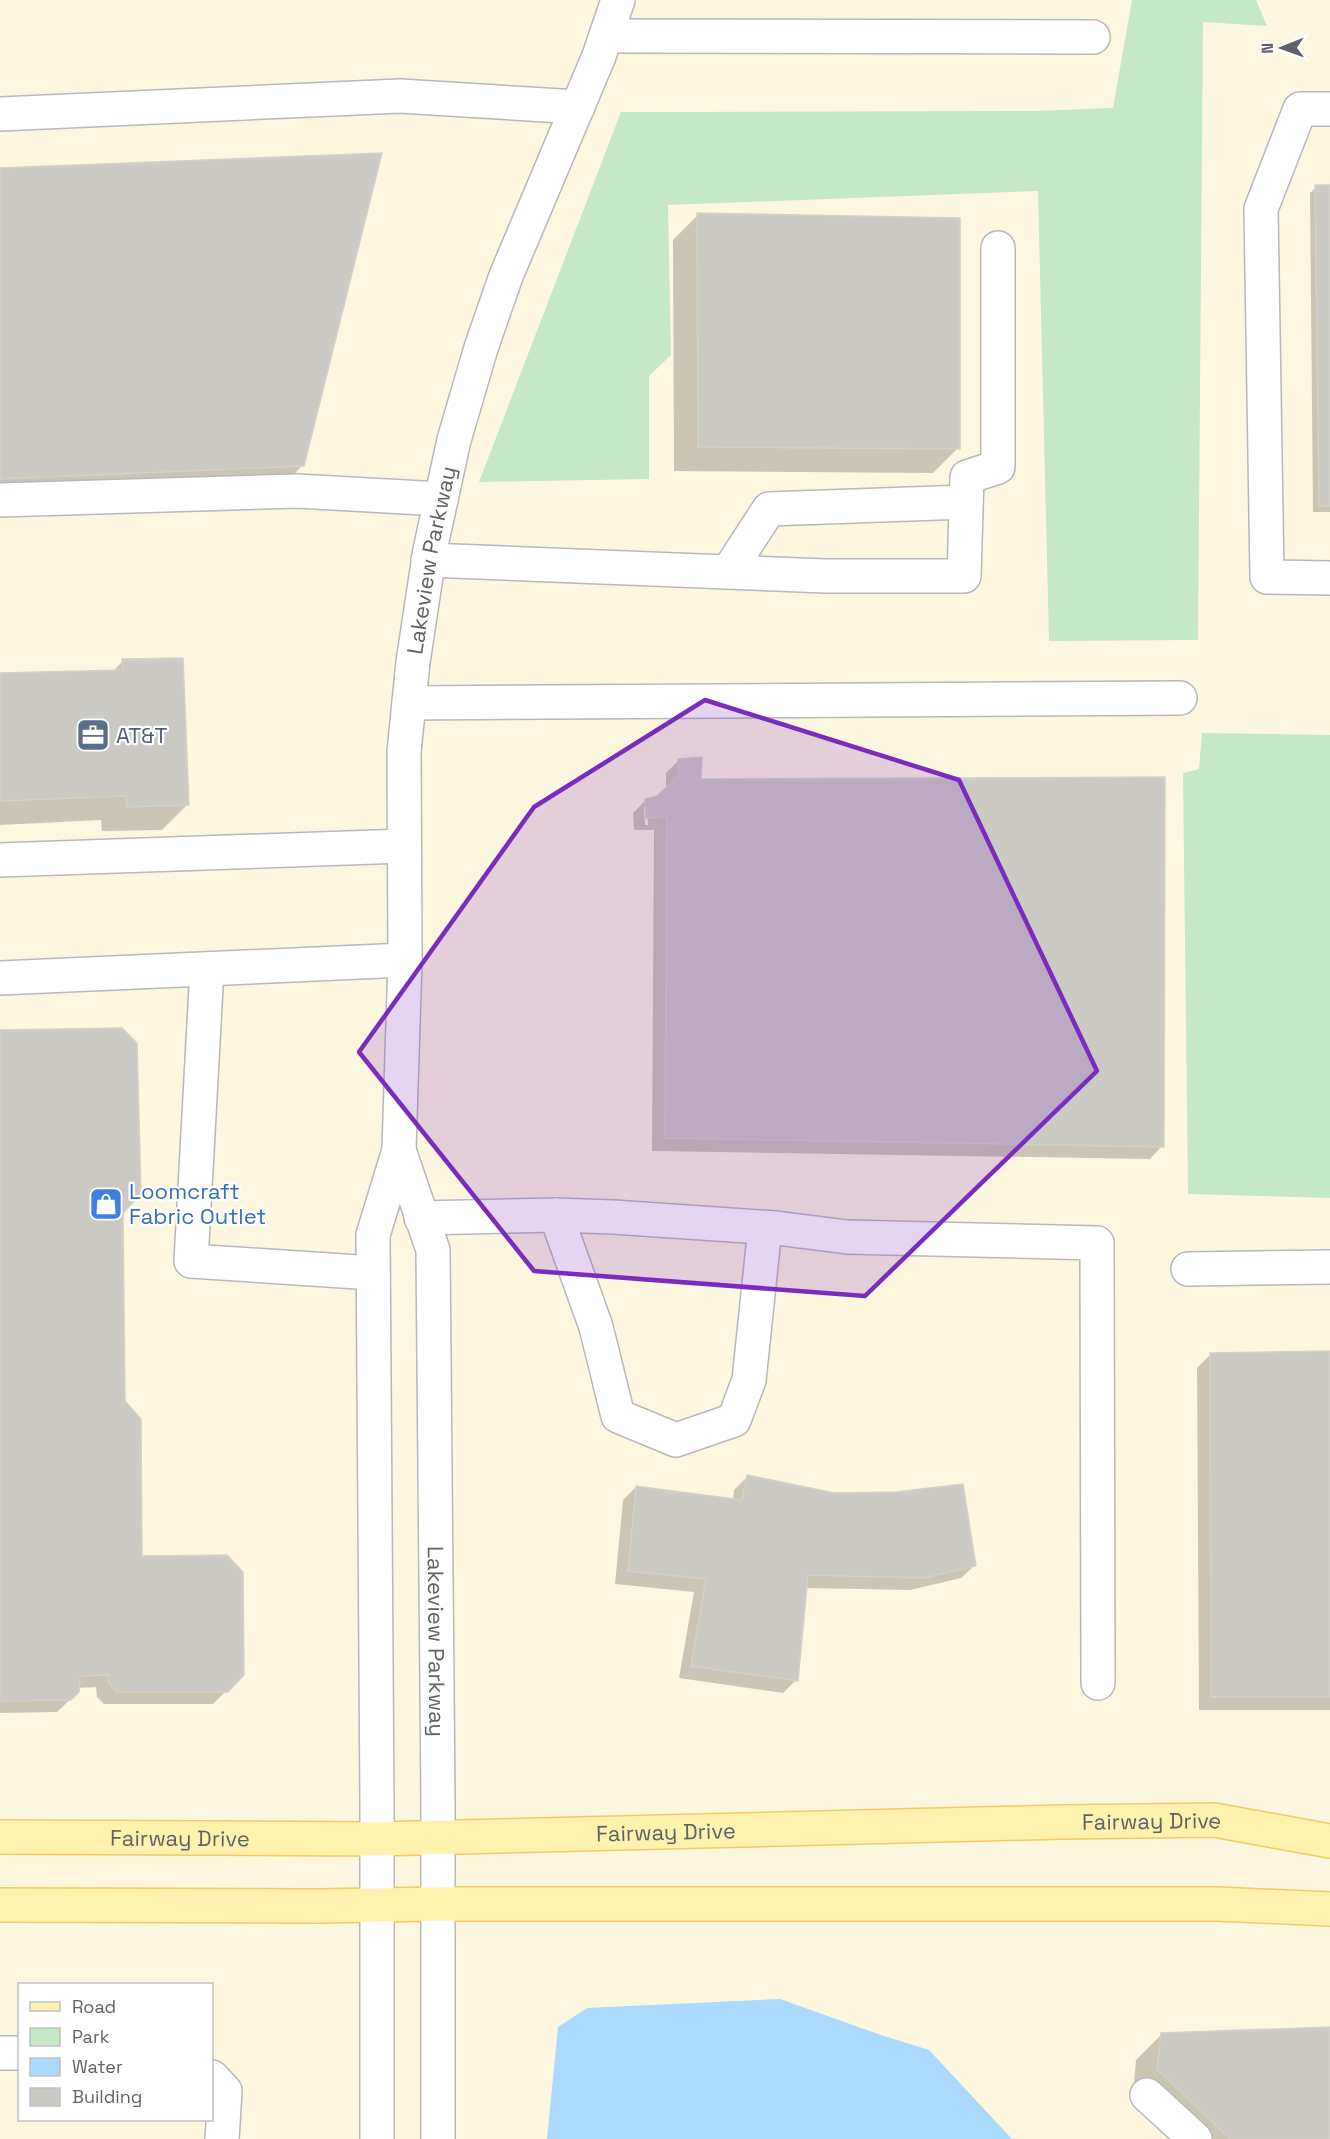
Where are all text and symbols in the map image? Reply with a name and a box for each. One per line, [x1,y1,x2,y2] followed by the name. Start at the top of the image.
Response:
[1252,18,1312,78] north arrow
[1257,43,1278,54] text: N
[400,463,462,656] street label: Lakeview Parkway
[75,717,111,753] office icon: AT&T
[116,721,167,749] place label: AT&T
[129,1177,266,1230] place label: Loomcraft Fabric Outlet
[88,1186,124,1222] shop icon: Loomcraft Fabric Outlet
[422,1546,451,1737] street label: Lakeview Parkway
[1082,1805,1224,1836] street label: Fairway Drive
[596,1816,736,1848] street label: Fairway Drive
[110,1824,250,1852] street label: Fairway Drive
[18,1983,213,2121] legend
[72,1995,116,2018] text: Road
[72,2025,110,2048] text: Park
[72,2055,123,2078] text: Water
[72,2085,142,2108] text: Building

